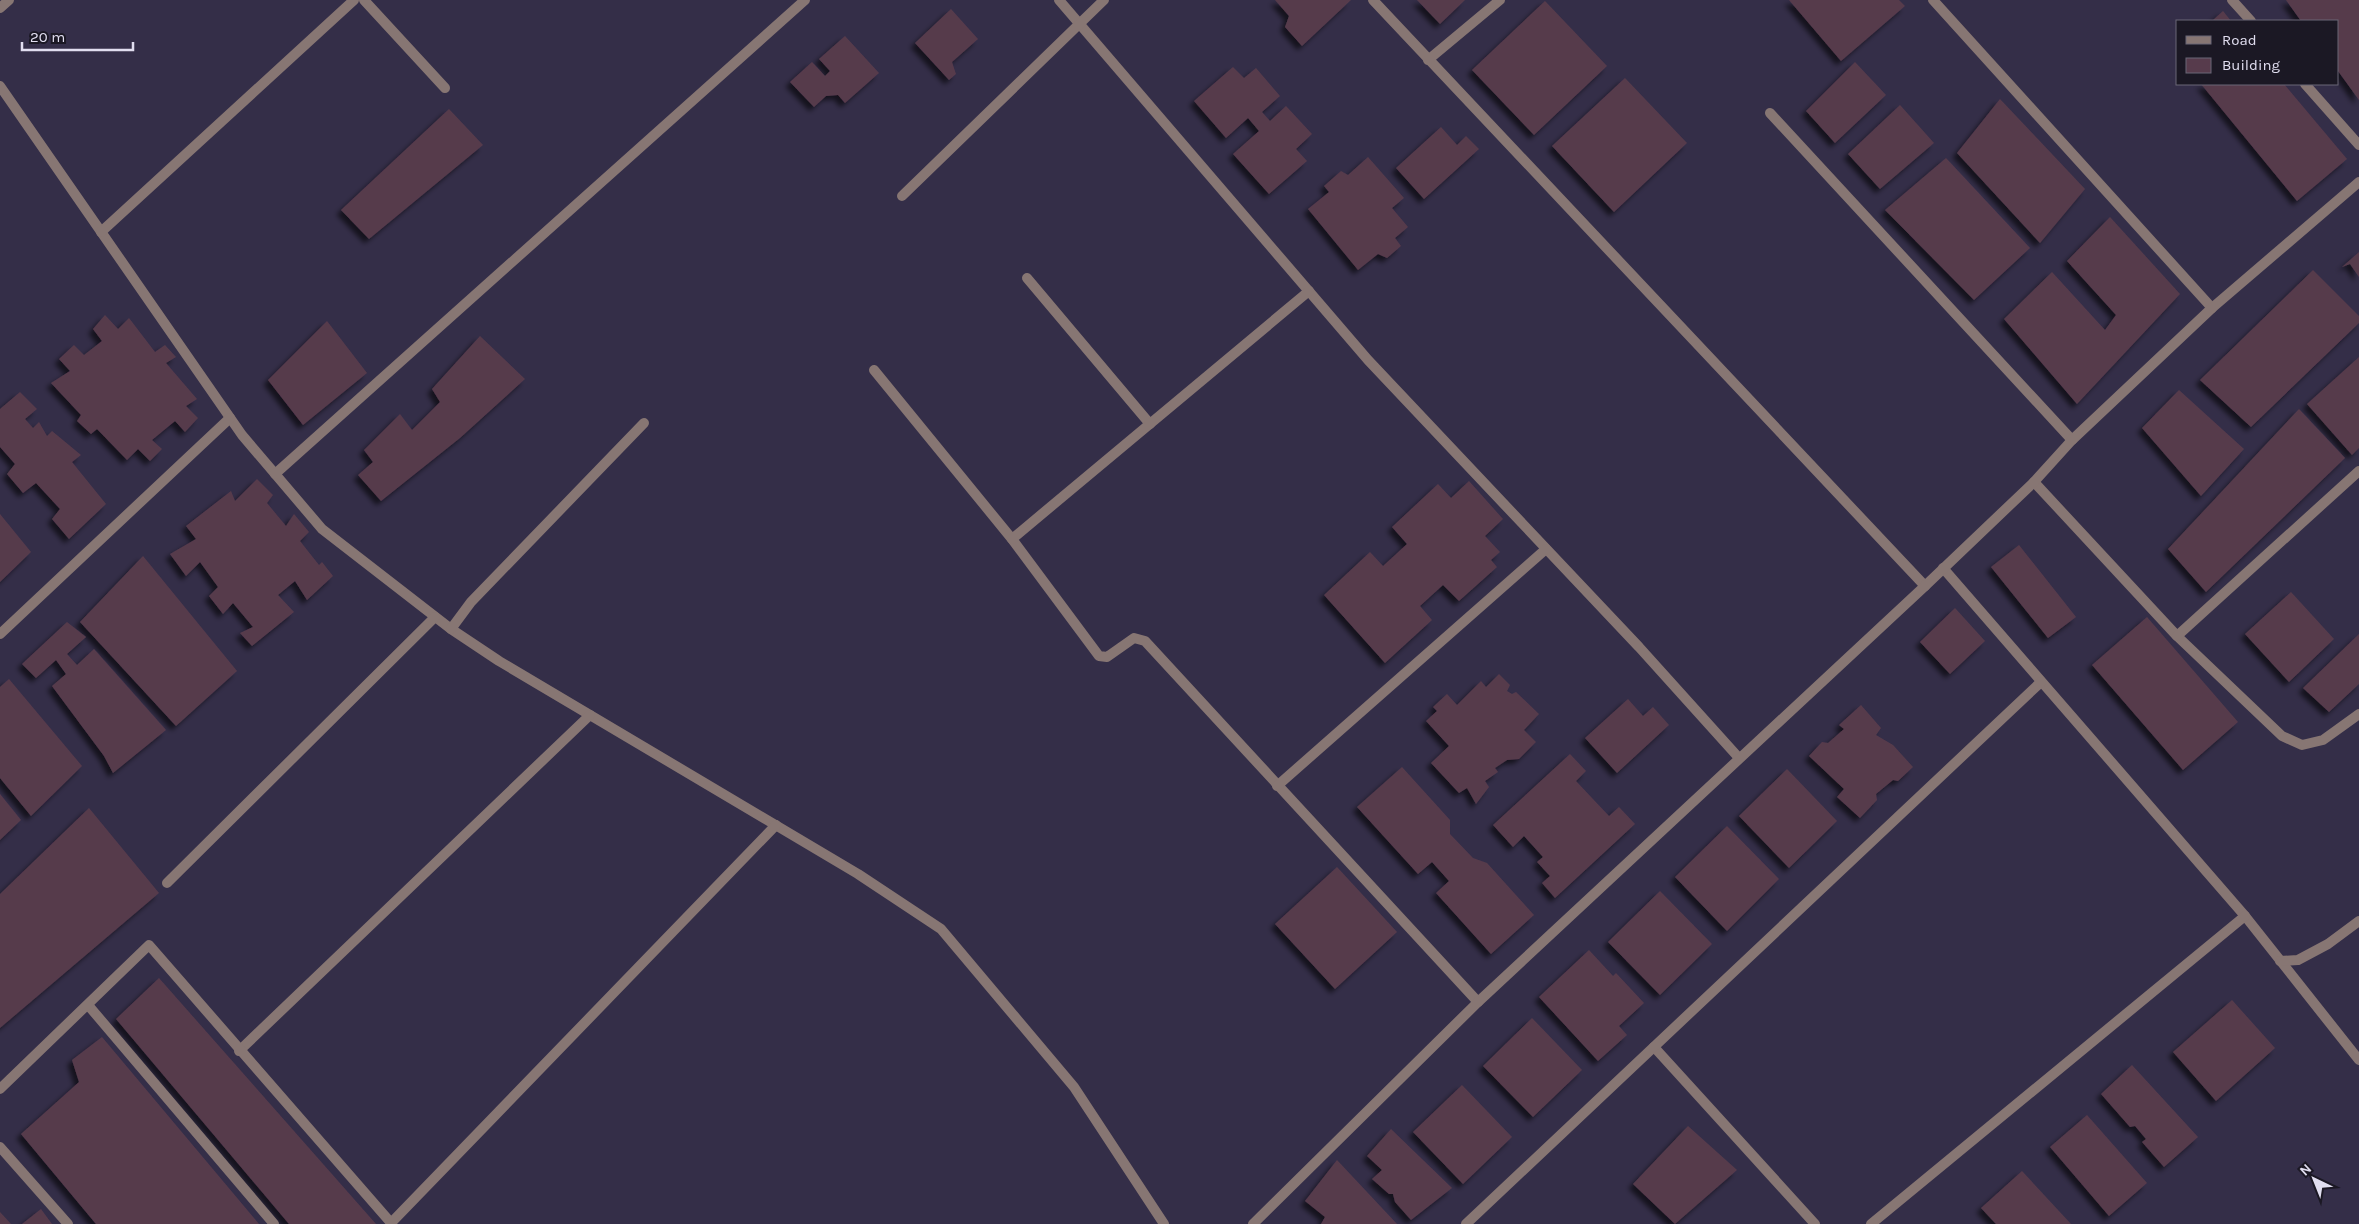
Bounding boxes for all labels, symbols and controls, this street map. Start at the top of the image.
scale bar [22,20,134,52]
legend [2176,20,2339,85]
text: 20 m [30,28,65,46]
text: Road [2222,31,2257,49]
text: Building [2222,56,2280,74]
north arrow [2289,1154,2339,1204]
text: N [2296,1160,2315,1180]

